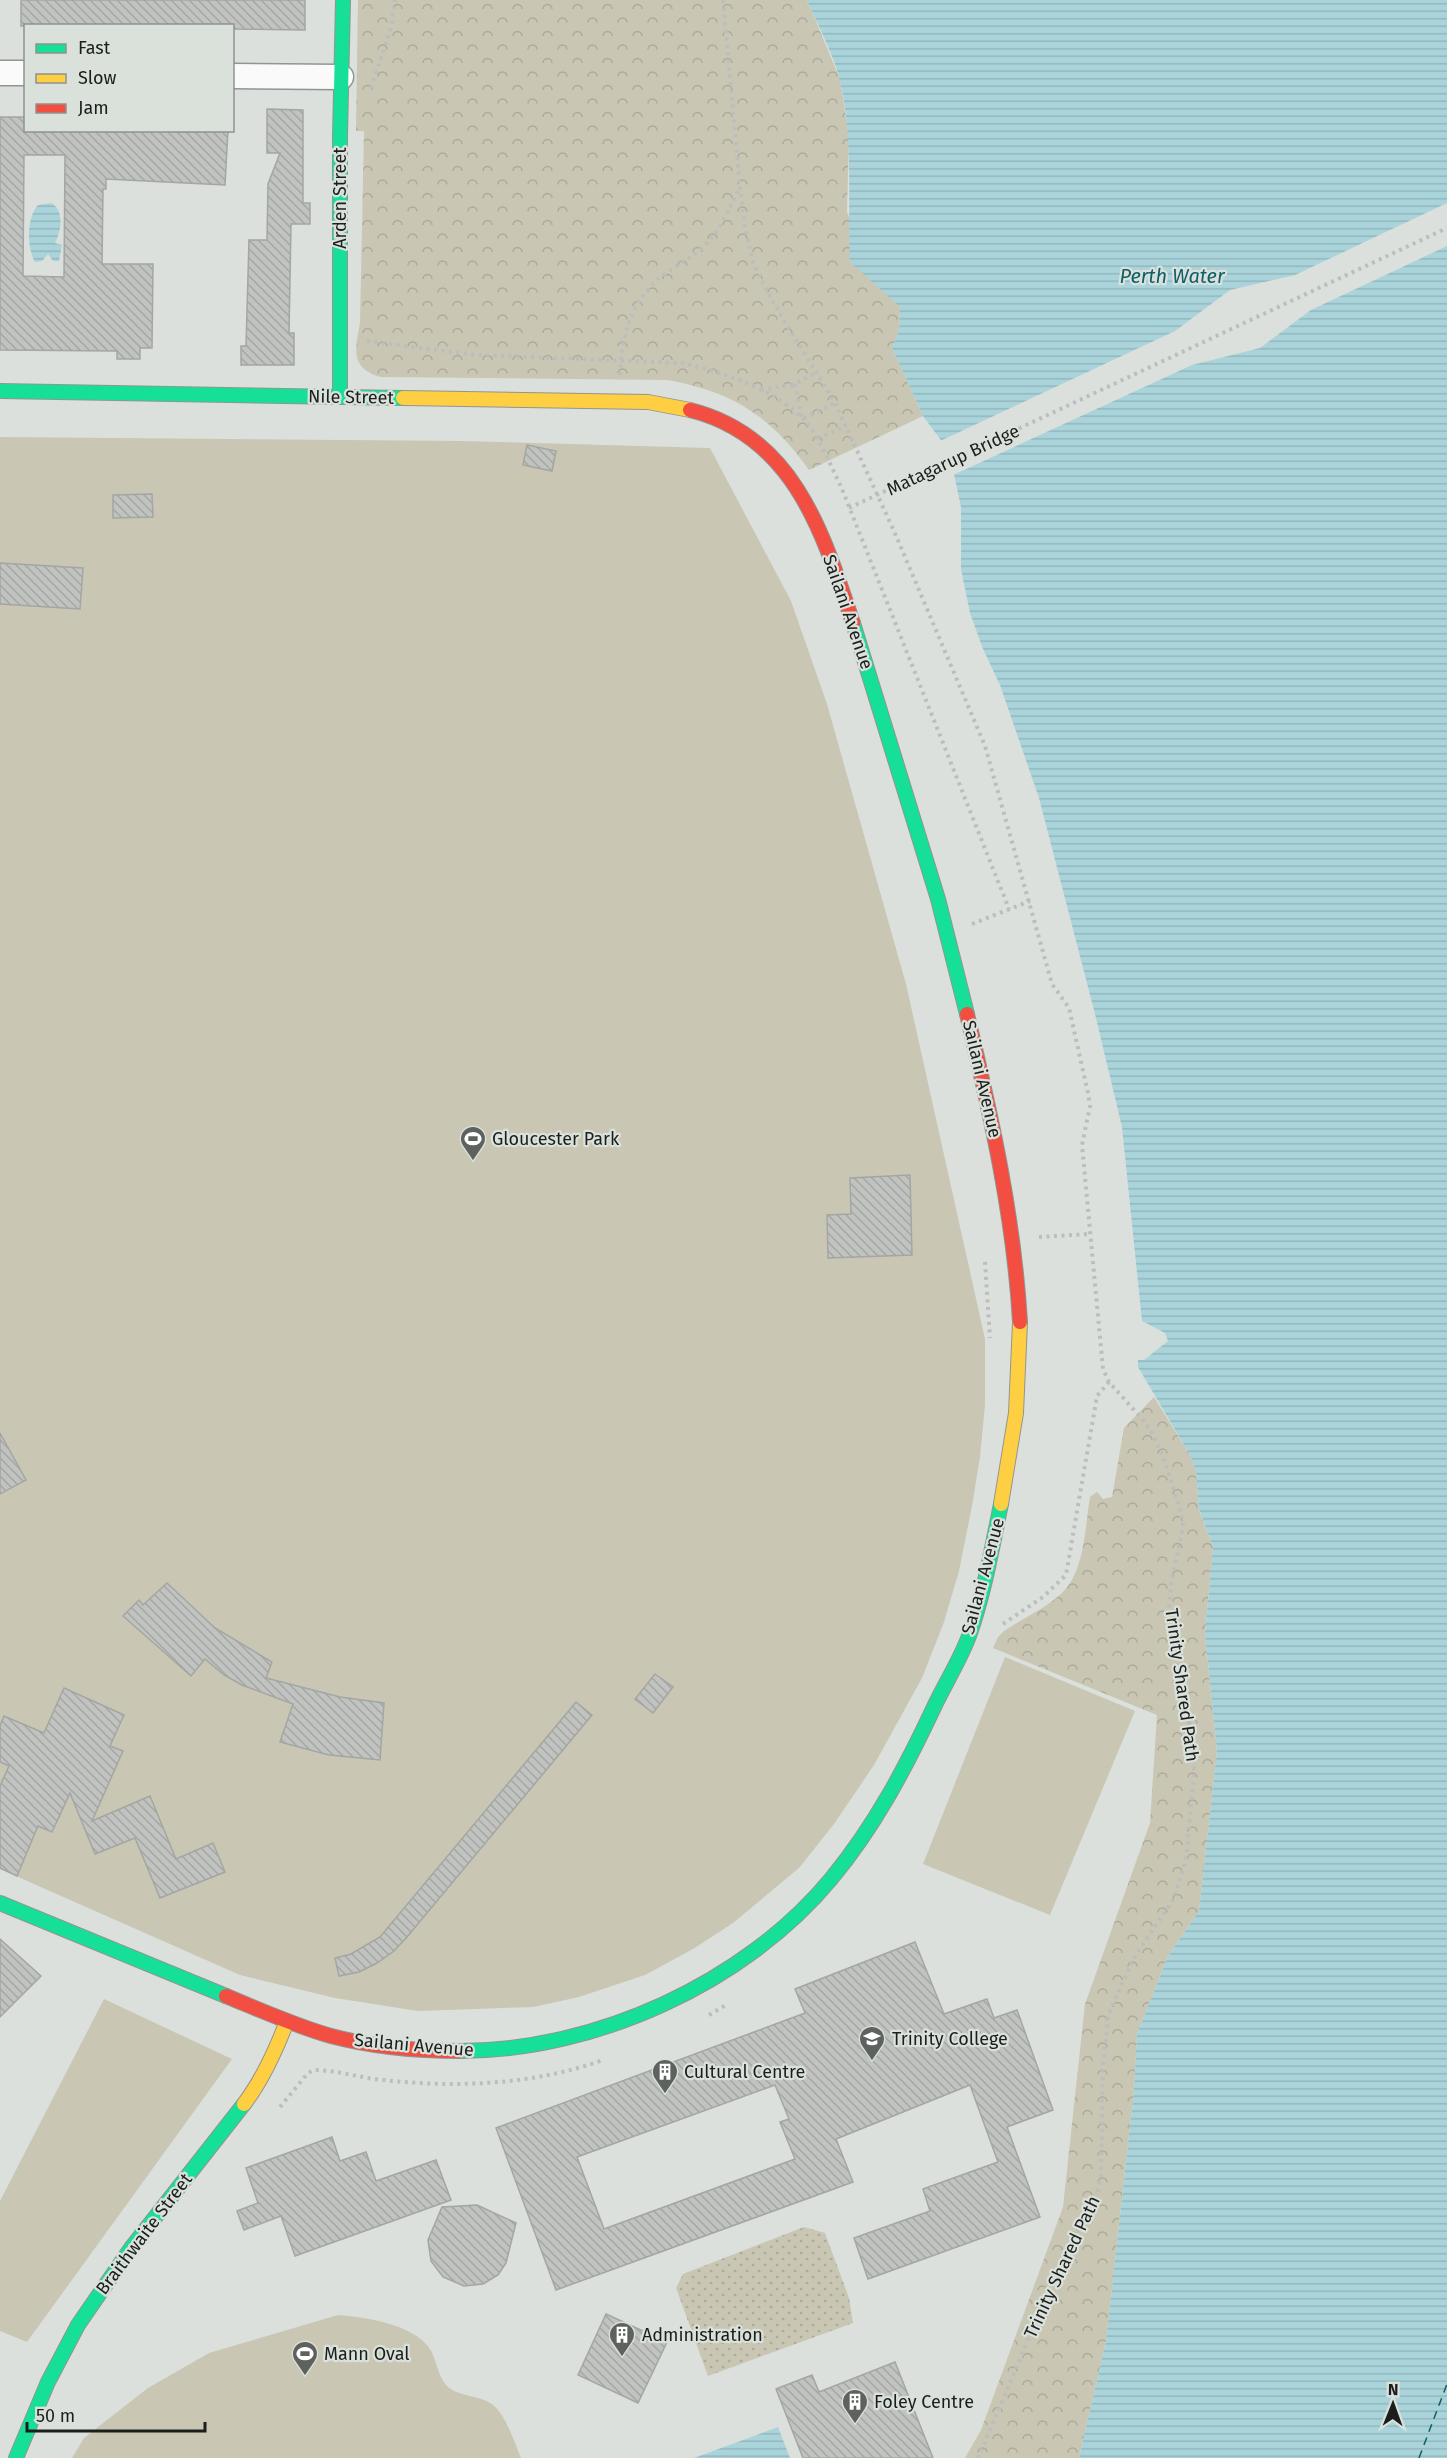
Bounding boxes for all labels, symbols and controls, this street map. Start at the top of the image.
legend [24,24,234,132]
text: Fast [78,37,111,59]
text: Slow [78,67,117,89]
text: Jam [78,97,109,119]
street label: Arden Street [329,147,351,249]
water label: Perth Water [1120,264,1226,288]
street label: Nile Street [308,385,395,409]
street label: Matagarup Bridge [883,420,1023,500]
street label: Sailani Avenue [818,552,878,672]
street label: Sailani Avenue [958,1018,1006,1140]
sports icon: Gloucester Park [458,1124,488,1162]
place label: Gloucester Park [492,1128,620,1150]
street label: Sailani Avenue [957,1515,1009,1637]
street label: Trinity Shared Path [1160,1607,1204,1763]
school or university icon: Trinity College [857,2024,887,2062]
place label: Trinity College [892,2028,1008,2050]
street label: Sailani Avenue [353,2029,475,2061]
building icon: Cultural Centre [650,2057,680,2095]
place label: Cultural Centre [684,2061,805,2083]
street label: Braithwaite Street [91,2169,197,2299]
street label: Trinity Shared Path [1019,2192,1105,2342]
building icon: Administration [607,2320,637,2358]
place label: Administration [642,2324,763,2346]
sports icon: Mann Oval [290,2339,320,2377]
place label: Mann Oval [324,2343,410,2365]
north arrow [1363,2374,1423,2434]
text: N [1388,2380,1399,2399]
building icon: Foley Centre [840,2387,870,2425]
place label: Foley Centre [874,2391,974,2413]
scale bar [27,2395,206,2433]
text: 50 m [36,2405,75,2427]

